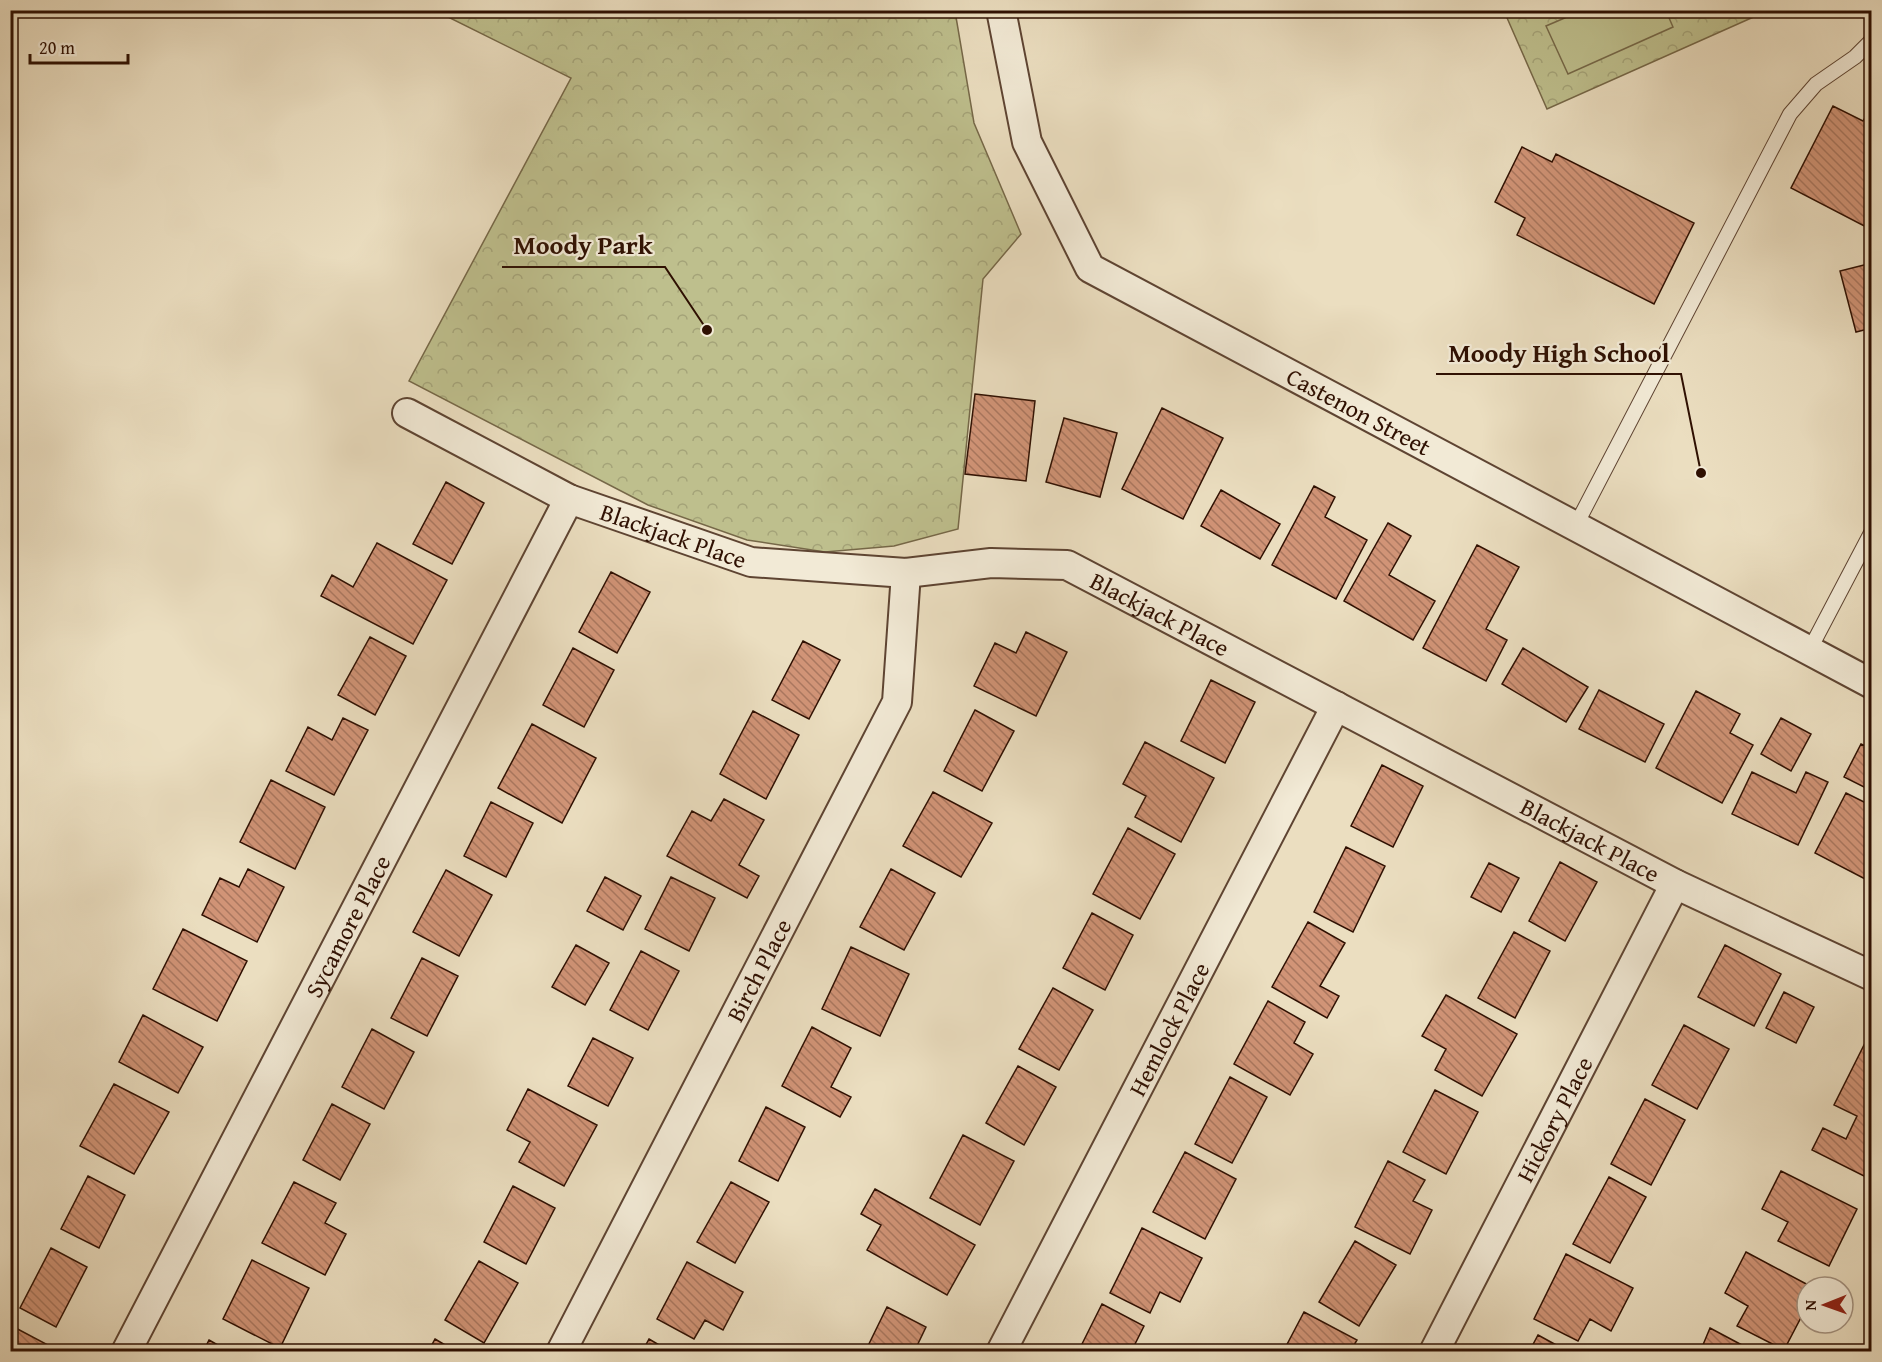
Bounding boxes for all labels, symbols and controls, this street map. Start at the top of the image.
scale bar [30,27,128,65]
text: 20 m [39,34,75,61]
callout: Moody Park [502,223,665,267]
text: Moody Park [513,225,653,264]
callout: Moody High School [1436,330,1681,374]
text: Moody High School [1448,333,1670,372]
street label: Castenon Street [1281,358,1438,464]
street label: Blackjack Place [596,494,751,577]
street label: Blackjack Place [1084,563,1236,665]
street label: Blackjack Place [1515,789,1666,891]
street label: Sycamore Place [296,849,399,1004]
street label: Birch Place [717,912,800,1028]
street label: Hemlock Place [1119,956,1218,1102]
street label: Hickory Place [1507,1050,1601,1188]
north arrow [1795,1275,1855,1335]
text: N [1798,1299,1822,1311]

